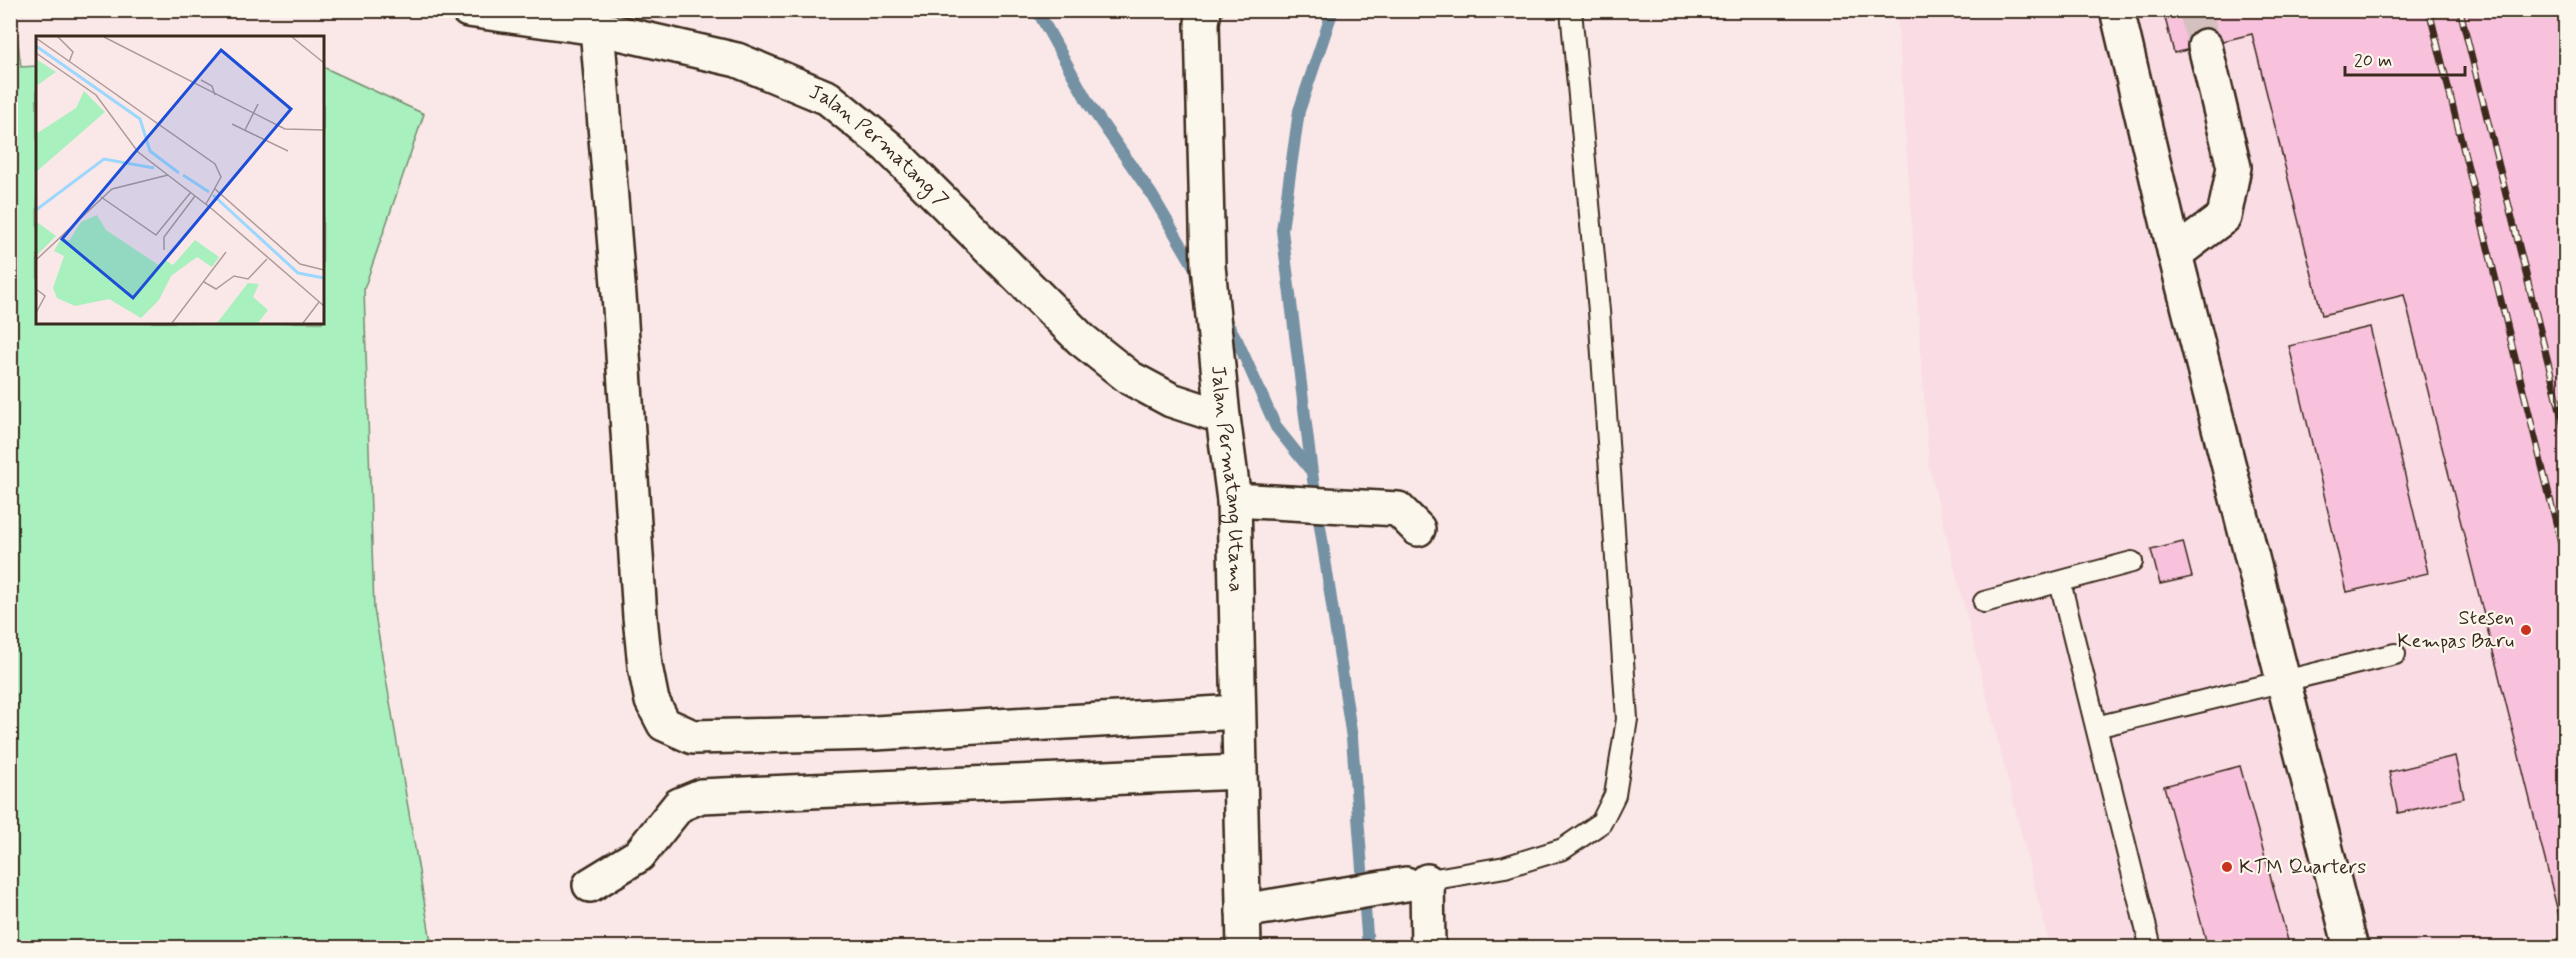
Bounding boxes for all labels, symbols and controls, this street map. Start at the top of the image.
inset map [36,36,324,324]
scale bar [2345,39,2465,77]
text: 20 m [2354,49,2392,73]
street label: Jalan Permatang 7 [805,78,955,213]
street label: Jalan Permatang Utama [1204,364,1250,592]
place label: Stesen Kempas Baru [2397,605,2514,655]
marker: Stesen Kempas Baru [2519,623,2533,637]
place label: KTM Quarters [2239,854,2366,881]
marker: KTM Quarters [2220,860,2234,874]

